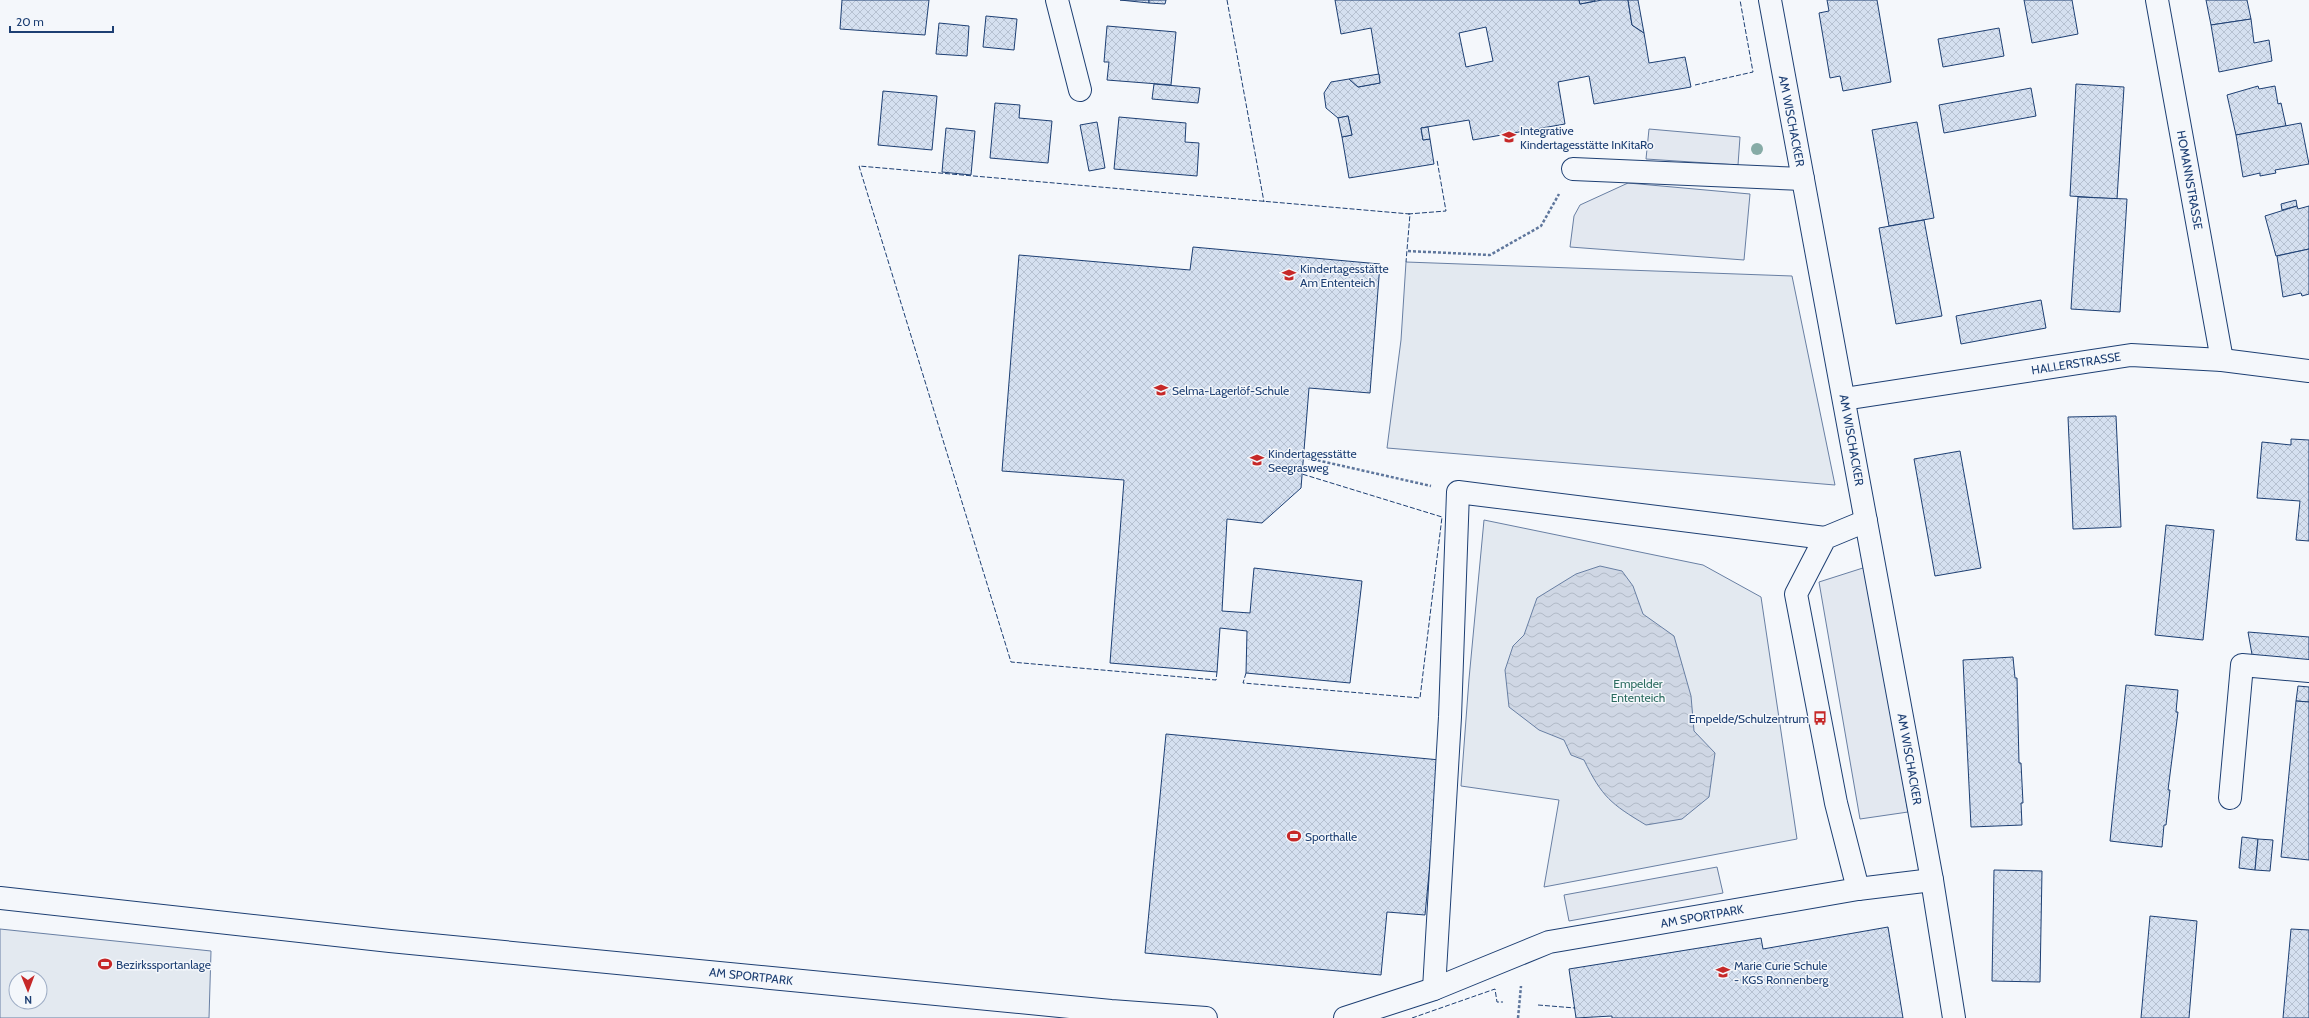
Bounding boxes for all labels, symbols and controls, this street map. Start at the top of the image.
scale bar [10,8,113,34]
text: 20 m [16,14,44,29]
street label: AM WISCHACKER [1776,74,1808,169]
place label: Integrative Kindertagesstätte InKitaRo [1520,123,1654,152]
school or university icon: Integrative Kindertagesstätte InKitaRo [1501,129,1517,145]
street label: HOMANNSTRASSE [2174,129,2206,231]
place label: Kindertagesstätte Am Ententeich [1300,261,1389,290]
school or university icon: Kindertagesstätte Am Ententeich [1281,267,1297,283]
street label: HALLERSTRASSE [2030,348,2122,377]
school or university icon: Selma-Lagerlöf-Schule [1153,382,1169,398]
place label: Selma-Lagerlöf-Schule [1172,383,1289,398]
street label: AM WISCHACKER [1837,393,1868,488]
place label: Kindertagesstätte Seegrasweg [1268,446,1357,475]
school or university icon: Kindertagesstätte Seegrasweg [1249,452,1265,468]
park label: Empelder Ententeich [1611,676,1665,705]
bus stop icon: Empelde/Schulzentrum [1812,710,1828,726]
place label: Empelde/Schulzentrum [1689,711,1809,726]
street label: AM WISCHACKER [1895,712,1926,807]
sports icon: Sporthalle [1286,828,1302,844]
place label: Sporthalle [1305,829,1357,844]
street label: AM SPORTPARK [1659,901,1745,931]
sports icon: Bezirkssportanlage [97,956,113,972]
place label: Bezirkssportanlage [116,957,211,972]
place label: Marie Curie Schule - KGS Ronnenberg [1734,958,1829,987]
street label: AM SPORTPARK [708,964,794,988]
school or university icon: Marie Curie Schule - KGS Ronnenberg [1715,964,1731,980]
north arrow [8,970,48,1010]
text: N [24,993,32,1007]

